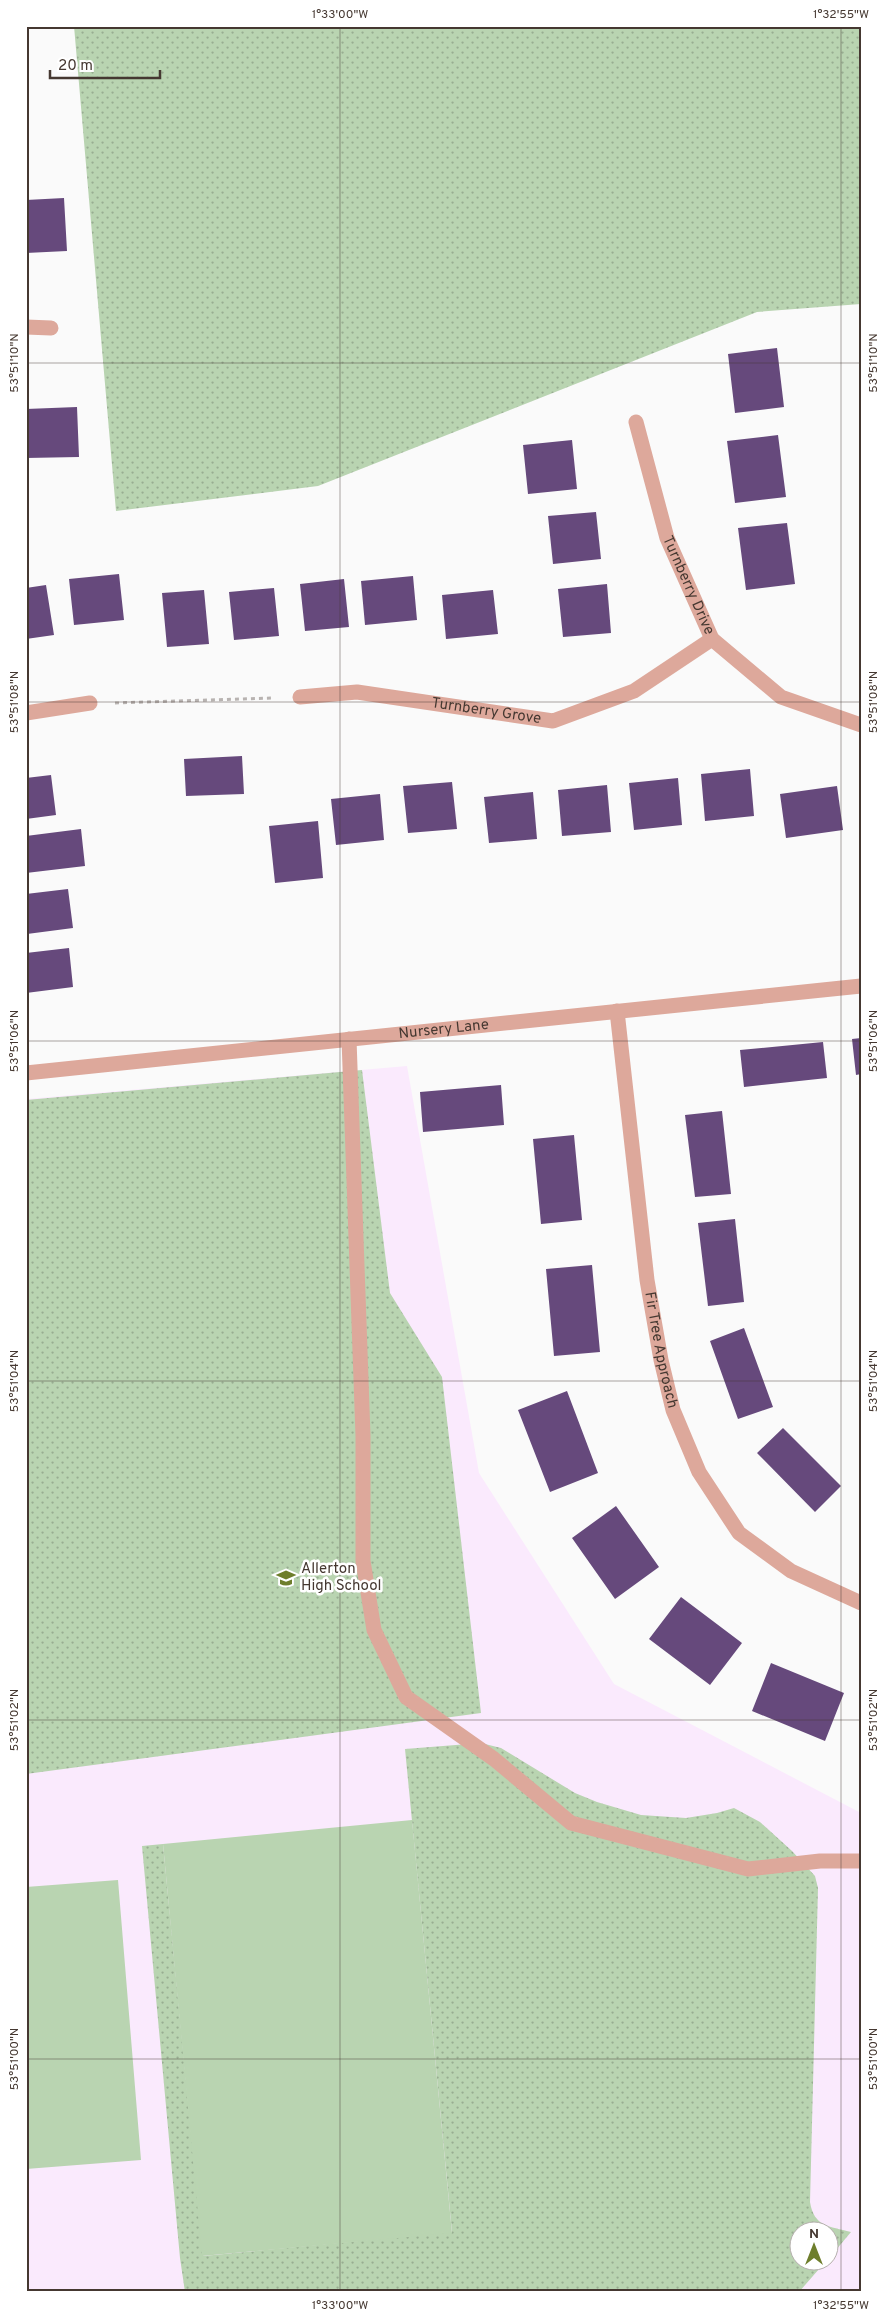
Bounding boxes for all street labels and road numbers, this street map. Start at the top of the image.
street label: Turnberry Drive [658,533,719,638]
street label: Turnberry Grove [430,694,543,729]
street label: Nursery Lane [398,1015,490,1044]
street label: Fir Tree Approach [640,1290,682,1410]

